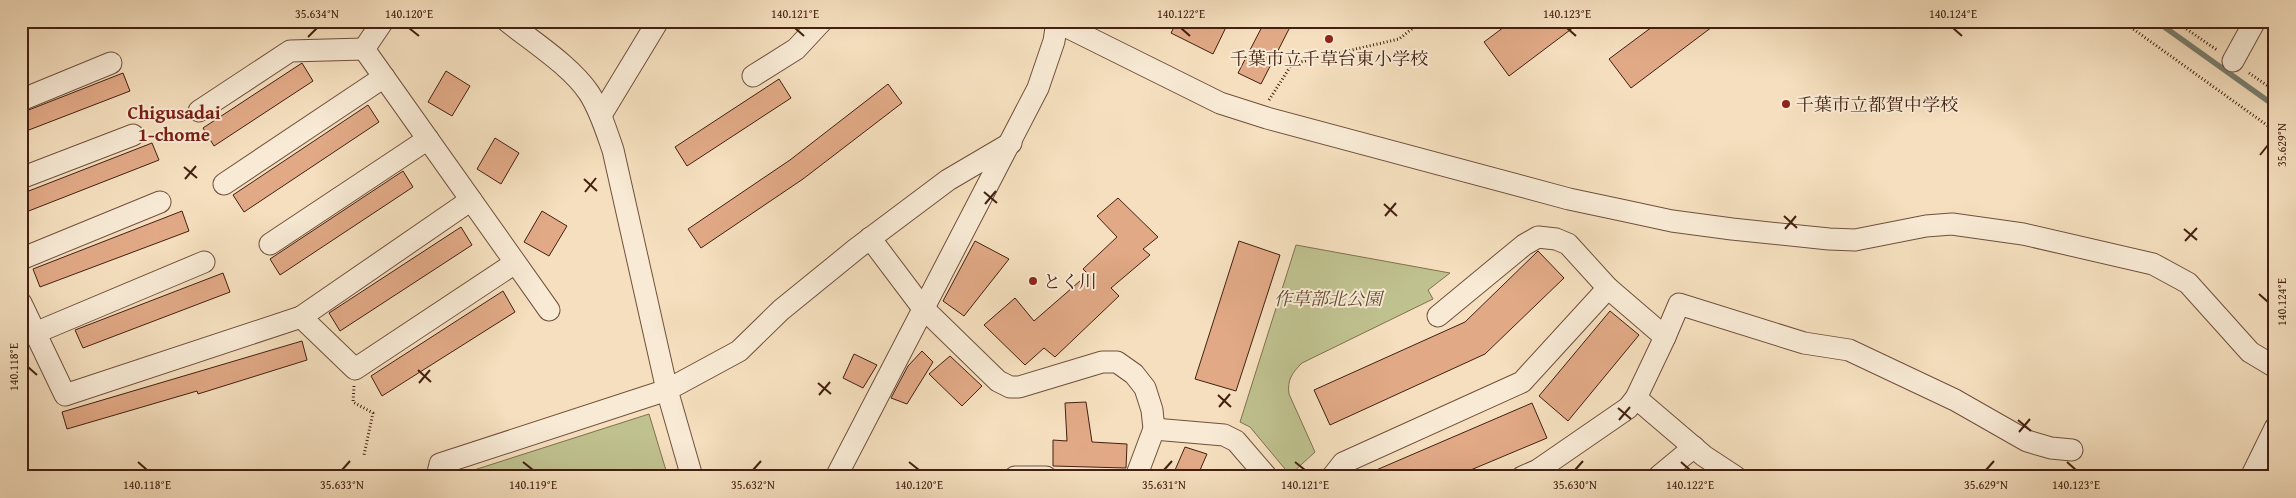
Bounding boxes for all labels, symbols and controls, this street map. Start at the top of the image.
text: 35.634°N [295,5,339,22]
text: 140.120°E [385,5,433,22]
text: 140.121°E [771,5,819,22]
text: 140.122°E [1157,5,1205,22]
text: 140.123°E [1543,5,1591,22]
text: 140.124°E [1929,5,1977,22]
marker: 千葉市立千草台東小学校 [1323,33,1335,45]
place label: 千葉市立千草台東小学校 [1230,45,1428,72]
place label: 千葉市立都賀中学校 [1796,91,1958,118]
district label: Chigusadai 1-chome [127,98,221,148]
marker: 千葉市立都賀中学校 [1780,98,1792,110]
text: 35.629°N [2273,123,2290,167]
place label: とく川 [1043,268,1097,295]
marker: とく川 [1027,275,1039,287]
text: 140.124°E [2273,278,2290,326]
park label: 作草部北公園 [1274,285,1385,312]
text: 140.118°E [5,343,22,391]
text: 140.118°E [123,476,171,493]
text: 35.633°N [320,476,364,493]
text: 140.119°E [509,476,557,493]
text: 35.632°N [731,476,775,493]
text: 140.120°E [895,476,943,493]
text: 35.631°N [1142,476,1186,493]
text: 140.121°E [1281,476,1329,493]
text: 35.630°N [1553,476,1597,493]
text: 140.122°E [1666,476,1714,493]
text: 35.629°N [1964,476,2008,493]
text: 140.123°E [2052,476,2100,493]

